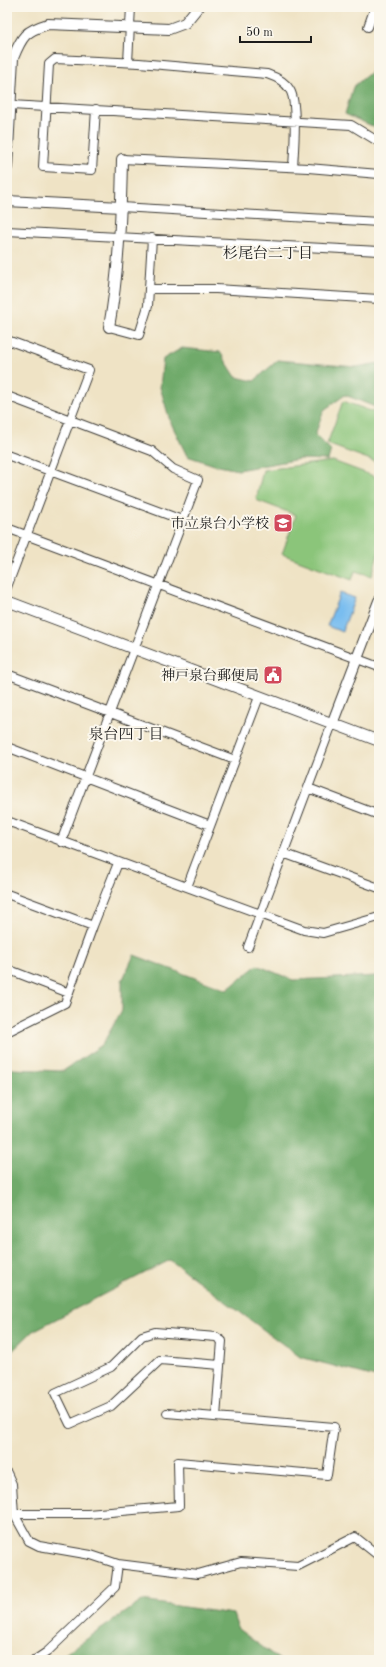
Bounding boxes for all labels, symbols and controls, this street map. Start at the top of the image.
scale bar [240,18,311,44]
text: 50 m [246,26,273,39]
district label: 杉尾台二丁目 [223,245,313,262]
school or university icon: 市立泉台小学校 [272,512,294,534]
place label: 市立泉台小学校 [171,515,269,531]
public building icon: 神戸泉台郵便局 [262,664,284,686]
place label: 神戸泉台郵便局 [161,667,259,683]
district label: 泉台四丁目 [88,726,164,743]

